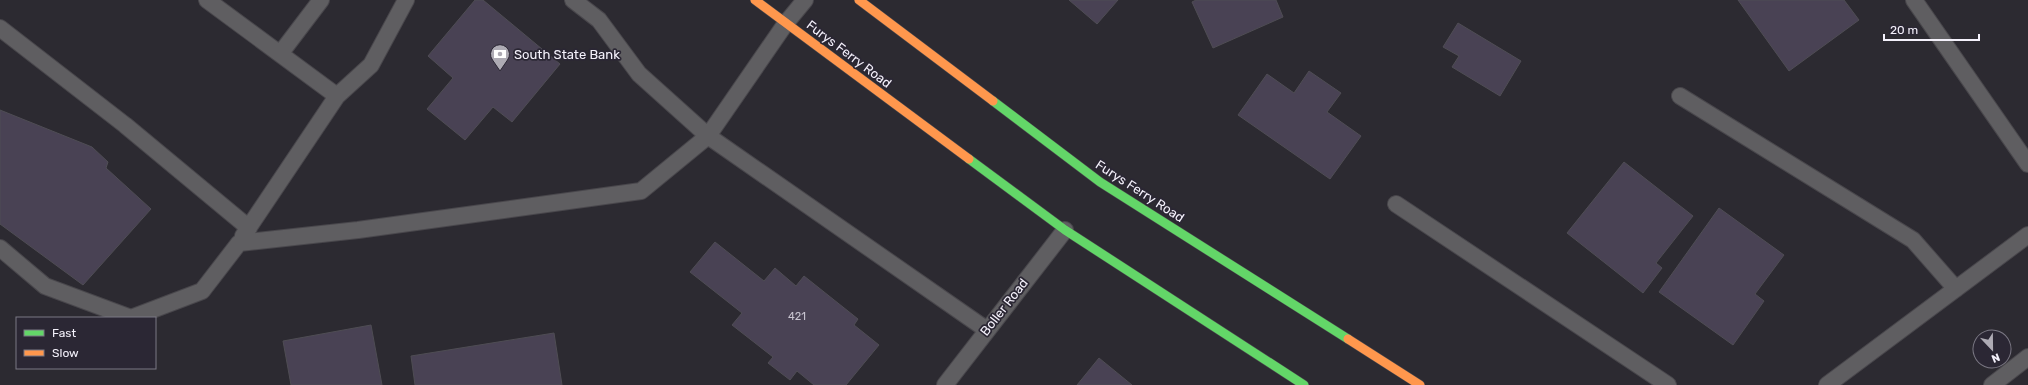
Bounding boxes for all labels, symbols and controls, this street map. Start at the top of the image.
scale bar [1884,16,1979,42]
street label: Furys Ferry Road [804,17,894,91]
text: 20 m [1890,23,1918,37]
bank icon: South State Bank [489,43,511,71]
place label: South State Bank [514,47,620,62]
street label: Furys Ferry Road [1093,157,1187,225]
street label: Boller Road [977,275,1031,339]
house number: 421 [788,310,806,323]
legend [16,317,156,369]
text: Fast [52,326,76,340]
north arrow [1972,329,2012,369]
text: Slow [52,346,79,360]
text: N [1989,350,2002,365]

